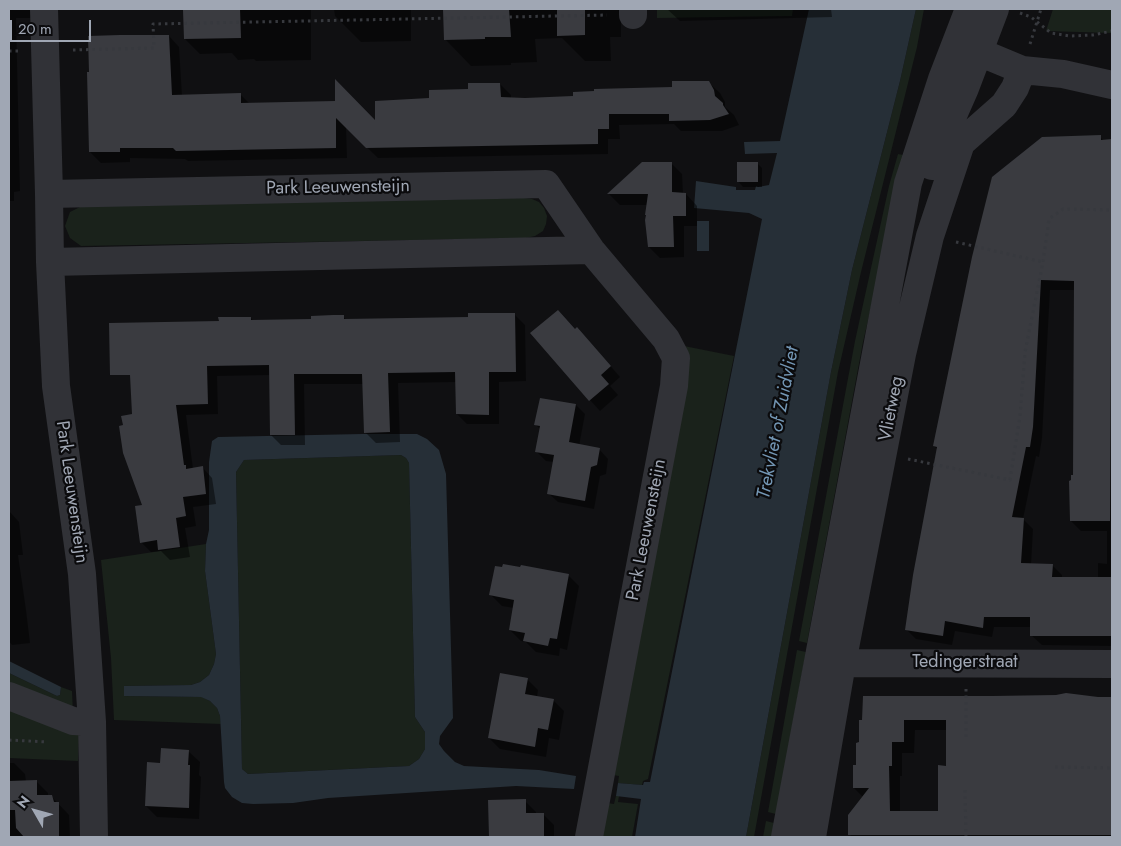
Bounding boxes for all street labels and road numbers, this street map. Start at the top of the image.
street label: Park Leeuwensteijn [266,176,410,200]
street label: Vlietweg [875,375,909,443]
street label: Park Leeuwensteijn [50,419,92,565]
street label: Park Leeuwensteijn [623,457,671,603]
street label: Tedingerstraat [912,652,1018,674]

